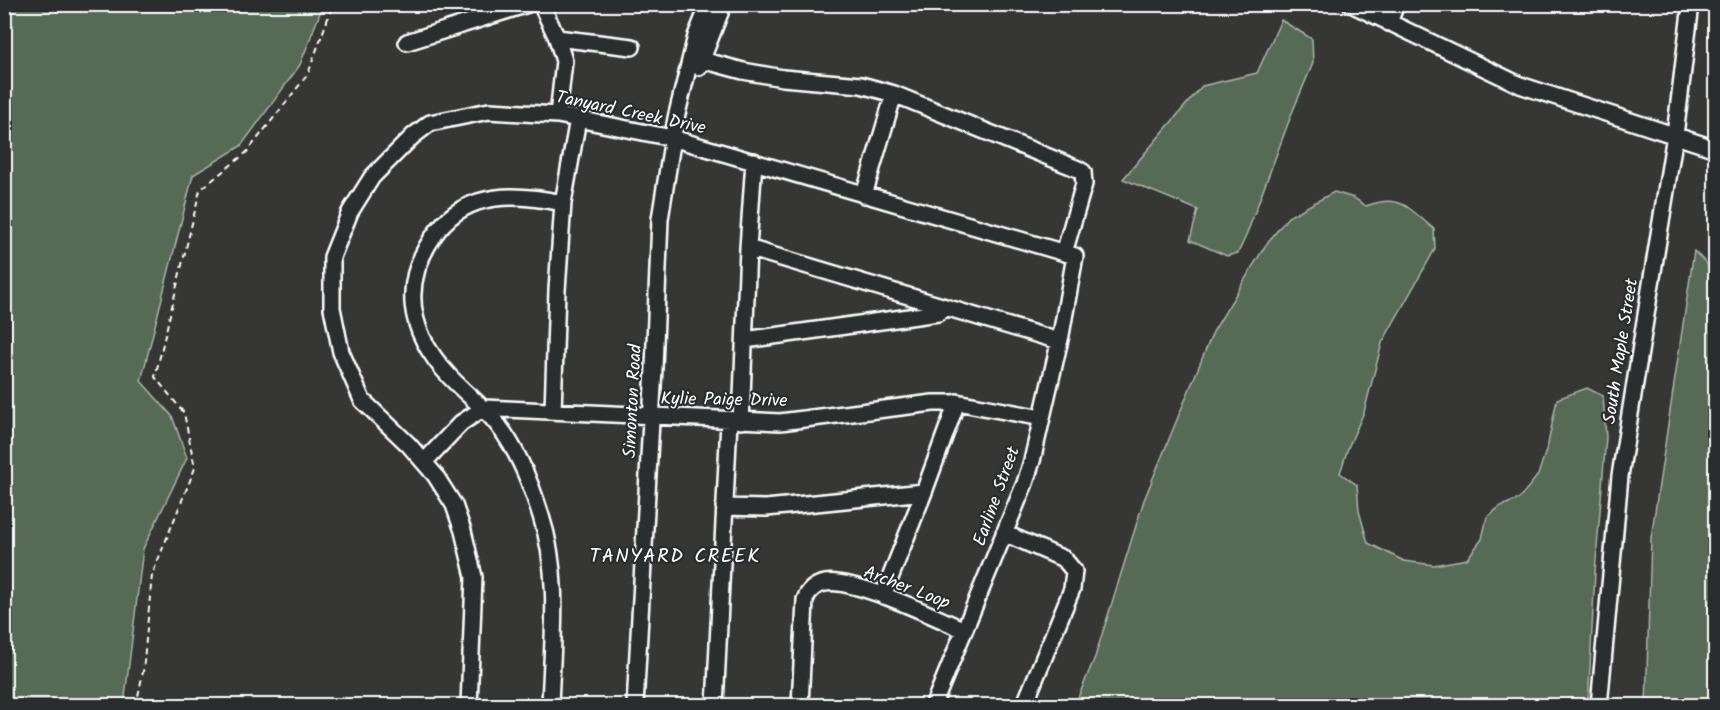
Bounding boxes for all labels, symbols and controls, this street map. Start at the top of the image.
street label: Tanyard Creek Drive [553,83,708,144]
street label: South Maple Street [1596,275,1647,426]
street label: Simonton Road [616,342,651,459]
street label: Kylie Paige Drive [660,385,788,416]
street label: Earline Street [966,442,1029,550]
district label: TANYARD CREEK [589,541,761,573]
street label: Archer Loop [859,559,954,618]

